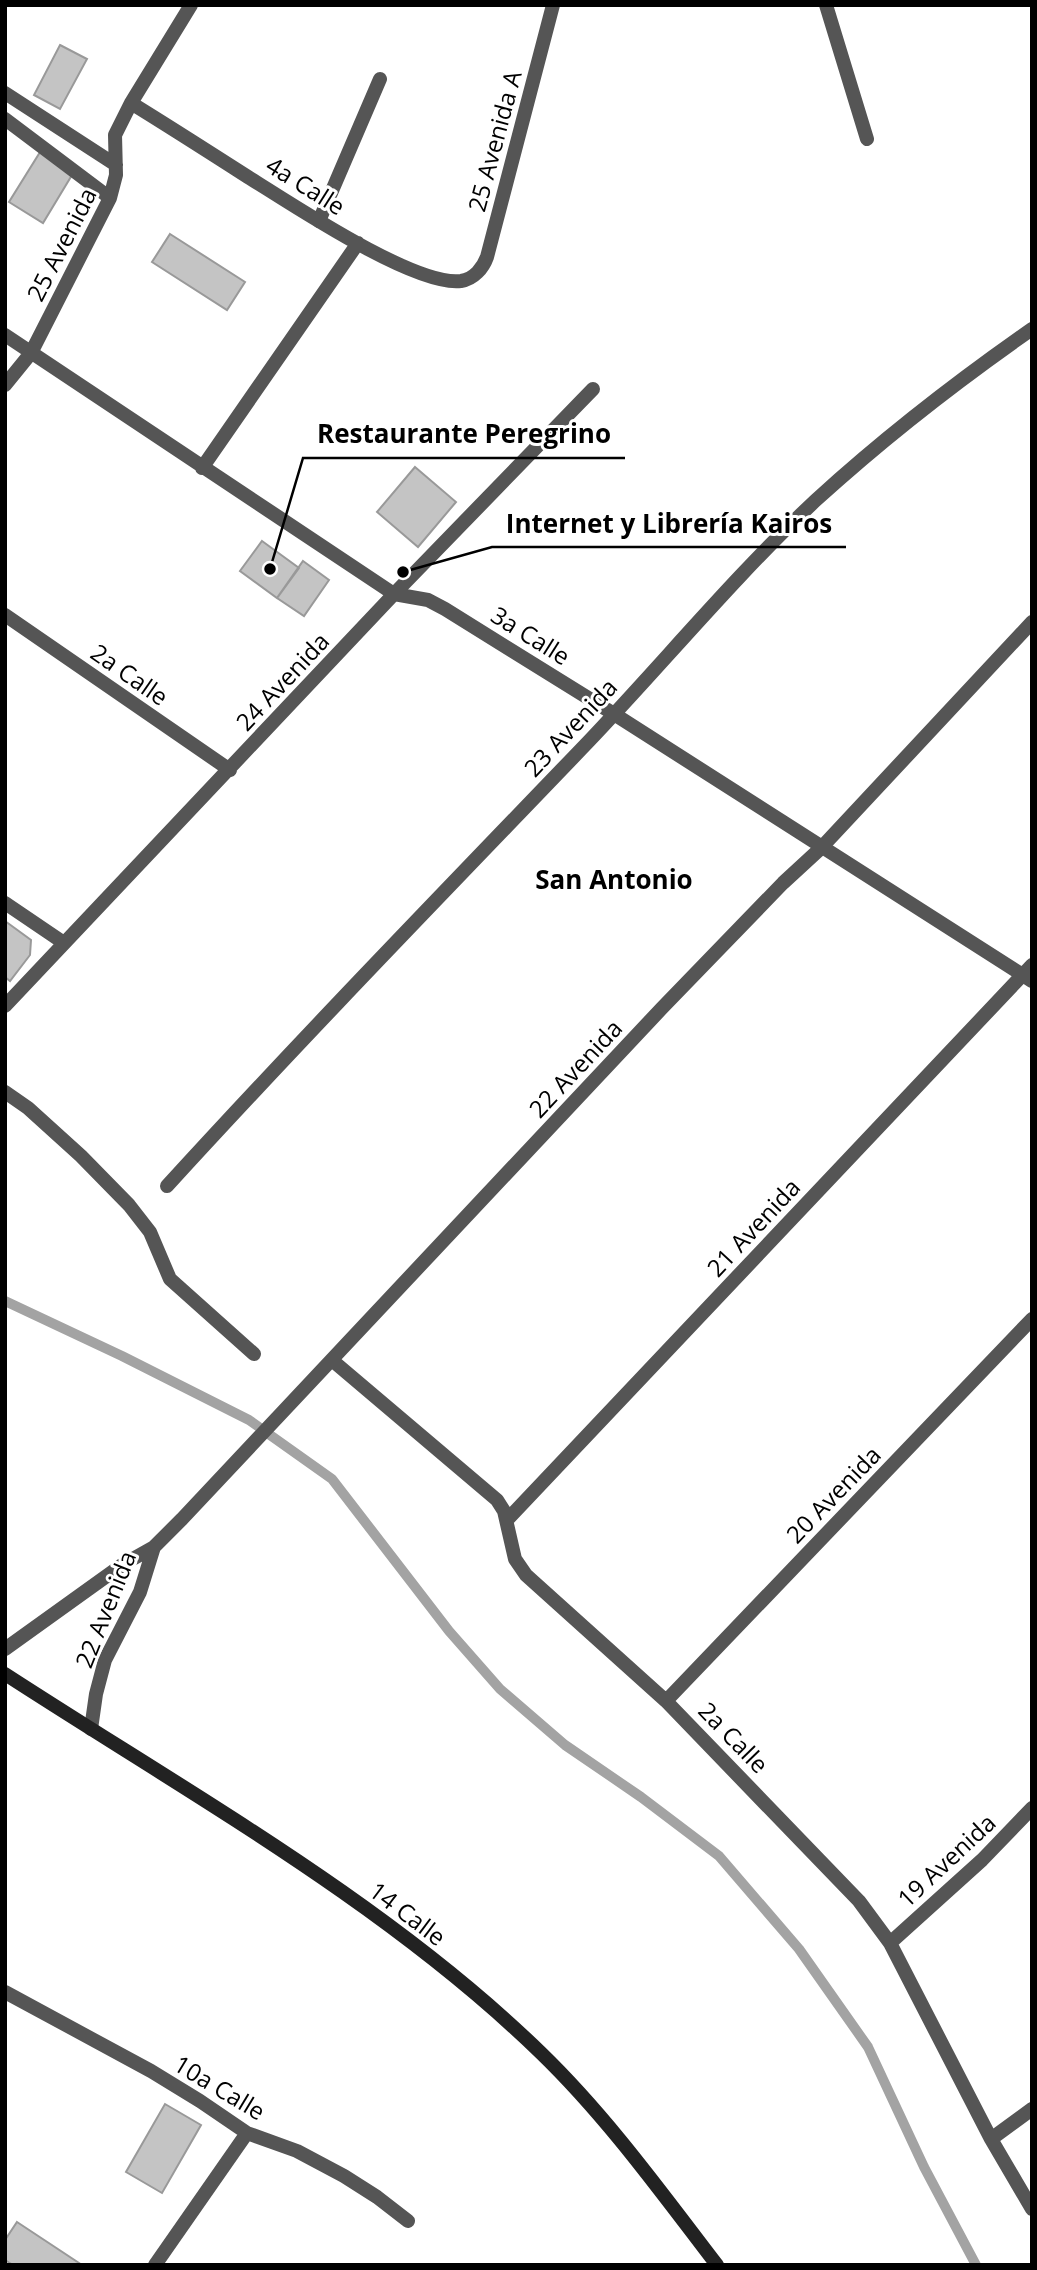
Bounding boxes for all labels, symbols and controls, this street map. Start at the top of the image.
street label: 25 Avenida A [459,66,529,215]
street label: 4a Calle [260,148,352,222]
street label: 25 Avenida [18,182,104,306]
callout: Restaurante Peregrino [303,411,625,458]
text: Restaurante Peregrino [317,415,611,451]
callout: Internet y Librería Kairos [492,500,846,547]
text: Internet y Librería Kairos [506,505,832,541]
street label: 3a Calle [485,598,577,672]
street label: 24 Avenida [228,625,336,737]
street label: 2a Calle [85,635,175,713]
street label: 23 Avenida [516,671,624,783]
district label: San Antonio [535,861,693,897]
street label: 22 Avenida [521,1012,629,1124]
street label: 21 Avenida [699,1171,807,1283]
street label: 20 Avenida [778,1438,888,1550]
street label: 22 Avenida [67,1546,143,1672]
street label: 2a Calle [692,1694,776,1780]
street label: 19 Avenida [890,1806,1002,1914]
street label: 14 Calle [363,1873,453,1953]
street label: 10a Calle [168,2047,272,2127]

